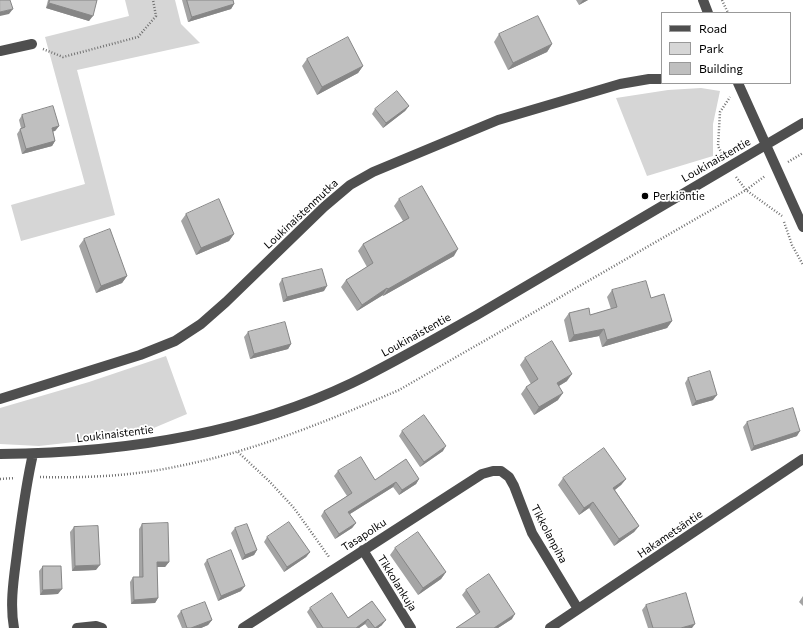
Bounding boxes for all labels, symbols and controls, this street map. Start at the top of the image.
legend [661,12,791,84]
text: Road [699,21,727,35]
text: Park [699,41,724,55]
text: Building [699,61,743,75]
street label: Loukinaistentie [679,135,753,185]
street label: Loukinaistenmutka [261,176,341,252]
place label: Perkiöntie [653,189,705,203]
marker: Perkiöntie [640,191,650,201]
street label: Loukinaistentie [379,310,453,360]
street label: Loukinaistentie [76,423,154,445]
street label: Tikkolanpiha [528,502,570,566]
street label: Hakametsäntie [635,507,705,561]
street label: Tasapolku [339,516,389,554]
street label: Tikkolankuja [375,553,419,613]

